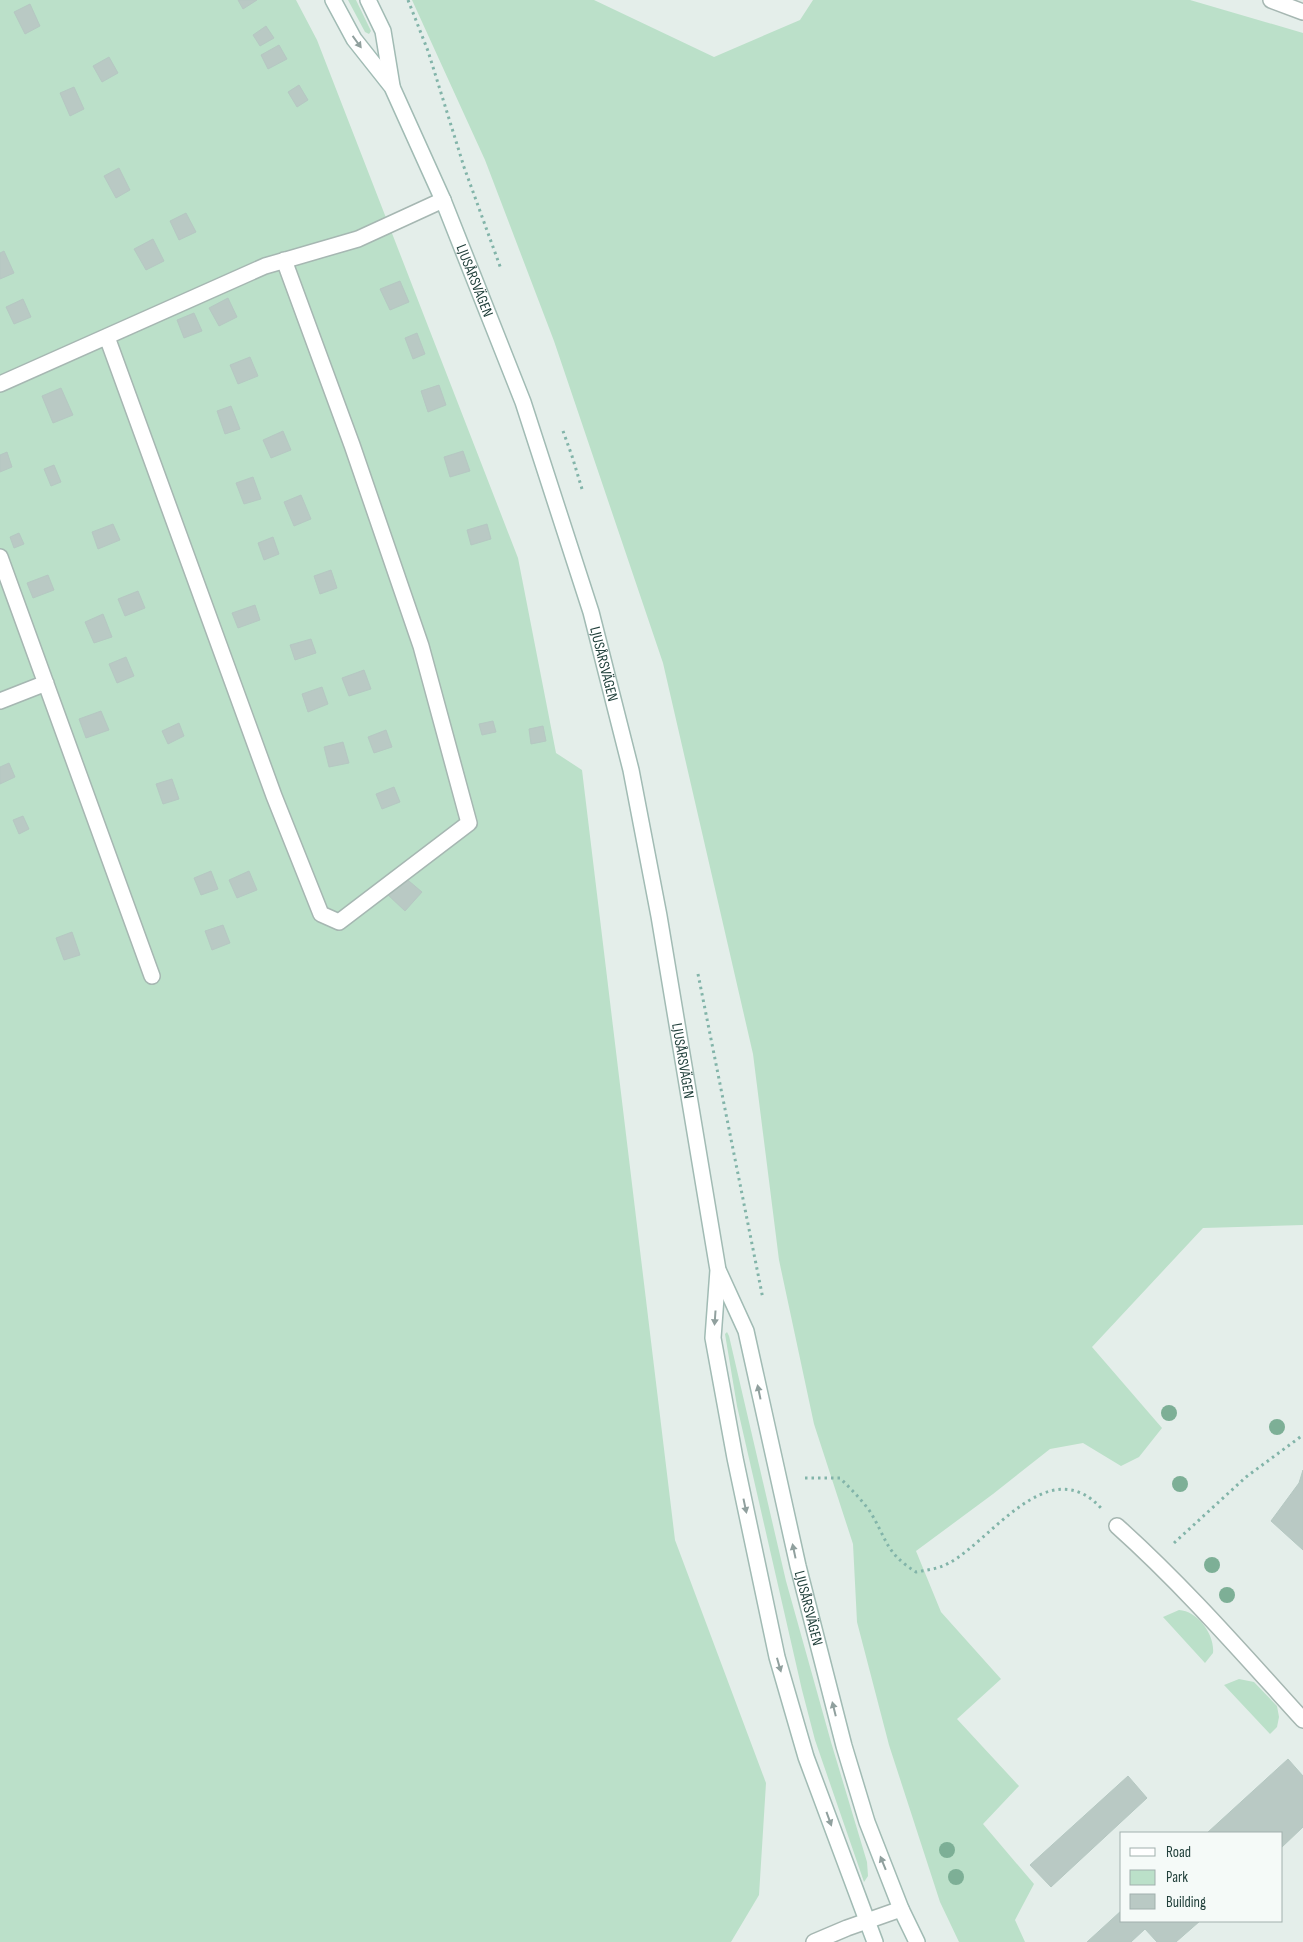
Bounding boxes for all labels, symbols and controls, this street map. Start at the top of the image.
one-way arrow [352,35,362,49]
street label: LJUSÅRSVÄGEN [451,242,497,320]
street label: LJUSÅRSVÄGEN [585,625,622,703]
street label: LJUSÅRSVÄGEN [667,1022,698,1100]
one-way arrow [710,1311,718,1327]
one-way arrow [755,1385,763,1400]
one-way arrow [741,1498,749,1513]
one-way arrow [790,1544,798,1559]
street label: LJUSÅRSVÄGEN [790,1569,827,1648]
one-way arrow [776,1657,784,1672]
one-way arrow [830,1701,838,1716]
one-way arrow [826,1812,833,1827]
legend [1120,1832,1283,1922]
text: Road [1166,1843,1191,1862]
one-way arrow [879,1856,887,1870]
text: Park [1166,1868,1188,1887]
text: Building [1166,1893,1206,1912]

